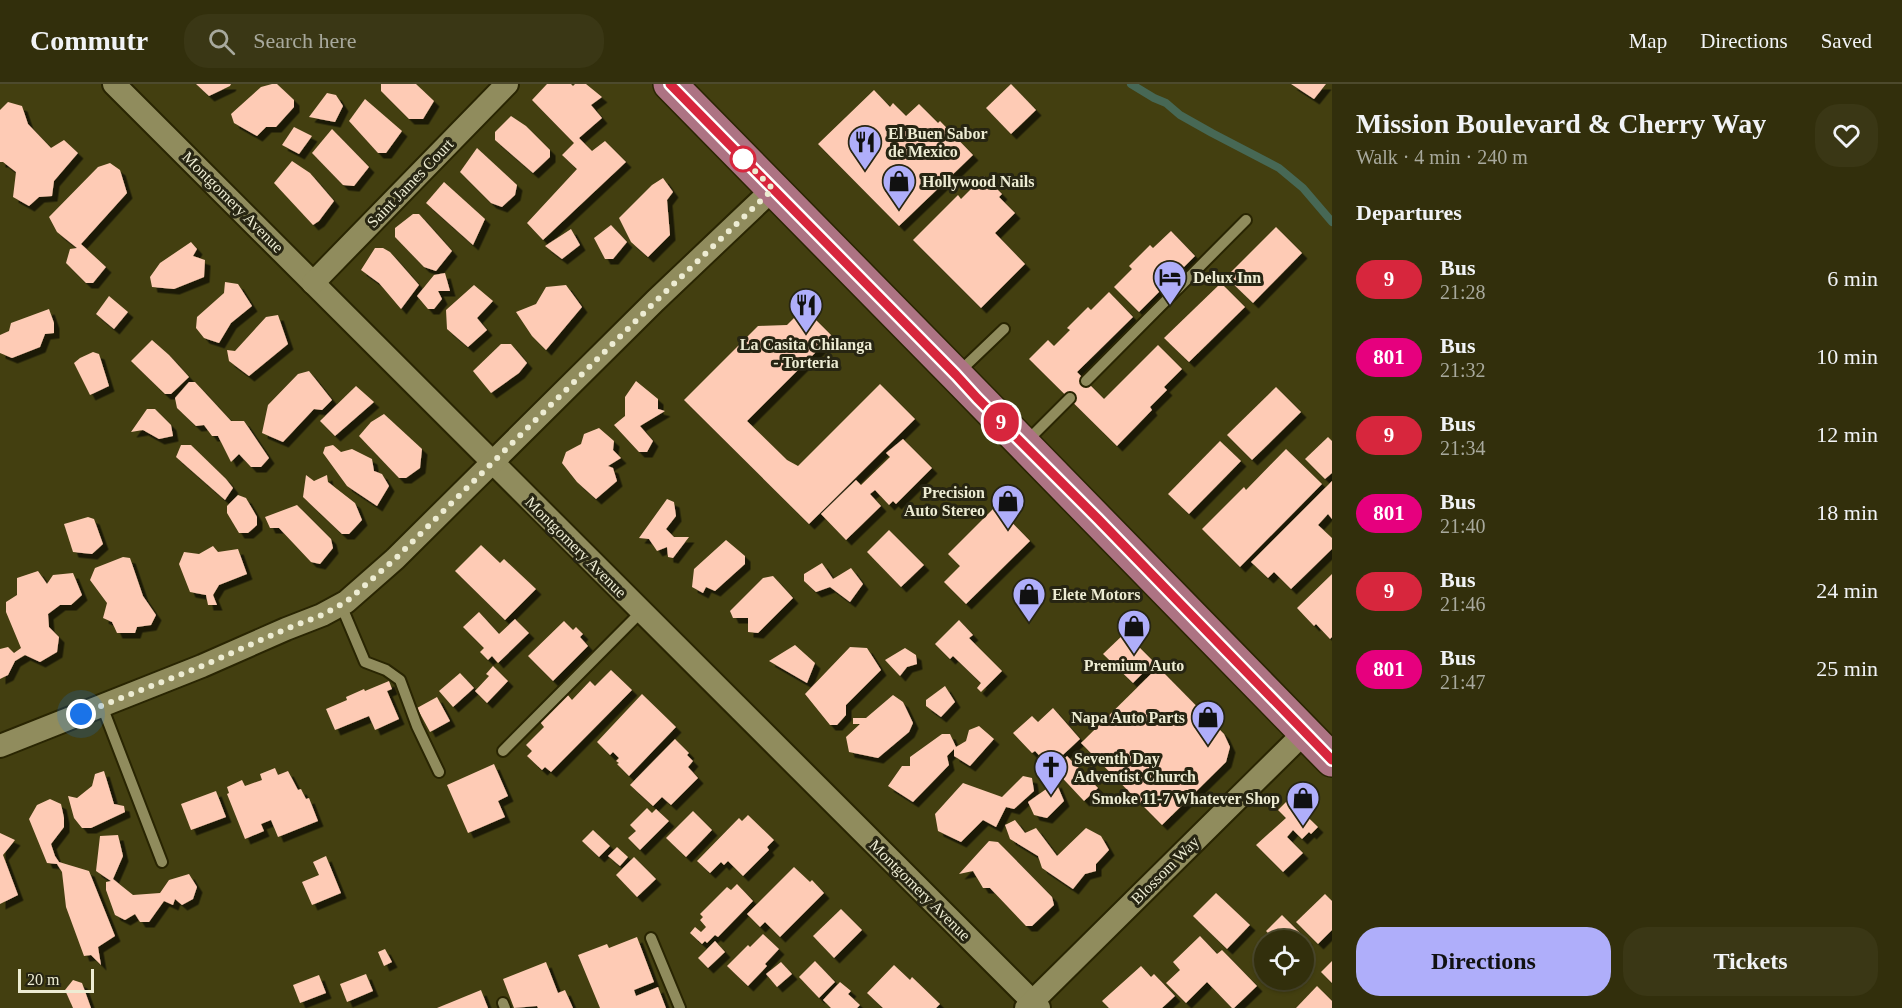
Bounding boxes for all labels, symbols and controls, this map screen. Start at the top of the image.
search box [184,14,604,68]
text: Commutr [30,25,148,56]
icon: search [205,25,238,58]
text: Search here [253,28,356,53]
text: Map [1629,29,1667,53]
text: Directions [1700,29,1788,53]
text: Saved [1821,29,1872,53]
button: heart [1815,104,1878,167]
text: Mission Boulevard & Cherry Way [1356,108,1766,139]
restaurant icon: El Buen Sabor de Mexico [847,124,883,171]
place label: El Buen Sabor de Mexico [888,125,988,160]
street label: Saint James Court [363,135,457,231]
unlabelled marker [730,146,756,172]
text: Walk · 4 min · 240 m [1356,146,1528,168]
street label: Montgomery Avenue [178,148,287,257]
shop icon: Hollywood Nails [881,163,917,210]
place label: Hollywood Nails [922,173,1034,191]
text: Departures [1356,200,1462,225]
text: Bus [1440,255,1475,280]
hotel icon: Delux Inn [1152,259,1188,306]
text: 6 min [1827,266,1878,291]
text: 9 [1384,267,1394,291]
place label: Delux Inn [1193,269,1261,286]
text: 21:28 [1440,281,1486,303]
restaurant icon: La Casita Chilanga - Torteria [788,287,824,334]
text: Bus [1440,333,1475,358]
place label: La Casita Chilanga - Torteria [740,336,872,371]
text: 10 min [1816,344,1878,369]
text: 801 [1373,345,1405,369]
text: 21:32 [1440,359,1486,381]
line badge: 9 [982,402,1020,442]
text: 9 [996,410,1006,434]
text: Bus [1440,411,1475,436]
text: 12 min [1816,422,1878,447]
text: 9 [1384,423,1394,447]
text: 21:34 [1440,437,1486,459]
shop icon: Precision Auto Stereo [990,483,1026,530]
place label: Precision Auto Stereo [904,484,985,519]
text: Bus [1440,489,1475,514]
street label: Montgomery Avenue [521,493,630,602]
text: 18 min [1816,500,1878,525]
text: 801 [1373,501,1405,525]
text: 21:40 [1440,515,1486,537]
text: Bus [1440,567,1475,592]
shop icon: Elete Motors [1011,576,1047,623]
text: 24 min [1816,578,1878,603]
text: 9 [1384,579,1394,603]
place label: Elete Motors [1052,586,1140,603]
text: 21:46 [1440,593,1486,615]
shop icon: Premium Auto [1116,608,1152,655]
text: Bus [1440,645,1475,670]
text: 25 min [1816,656,1878,681]
place label: Premium Auto [1084,657,1184,674]
text: 801 [1373,657,1405,681]
text: 21:47 [1440,671,1486,693]
your location [66,699,96,729]
shop icon: Napa Auto Parts [1190,699,1226,746]
place label: Napa Auto Parts [1071,709,1185,727]
church icon: Seventh Day Adventist Church [1033,749,1069,796]
place label: Seventh Day Adventist Church [1074,750,1196,785]
shop icon: Smoke 11-7 Whatever Shop [1285,780,1321,827]
place label: Smoke 11-7 Whatever Shop [1092,790,1280,808]
street label: Blossom Way [1128,833,1203,908]
street label: Montgomery Avenue [865,836,974,945]
button: Directions [1356,927,1611,996]
button: Tickets [1623,927,1878,996]
map controls [1254,930,1314,990]
button: locate [1254,930,1314,990]
scale bar [18,966,94,994]
text: 20 m [27,971,59,988]

